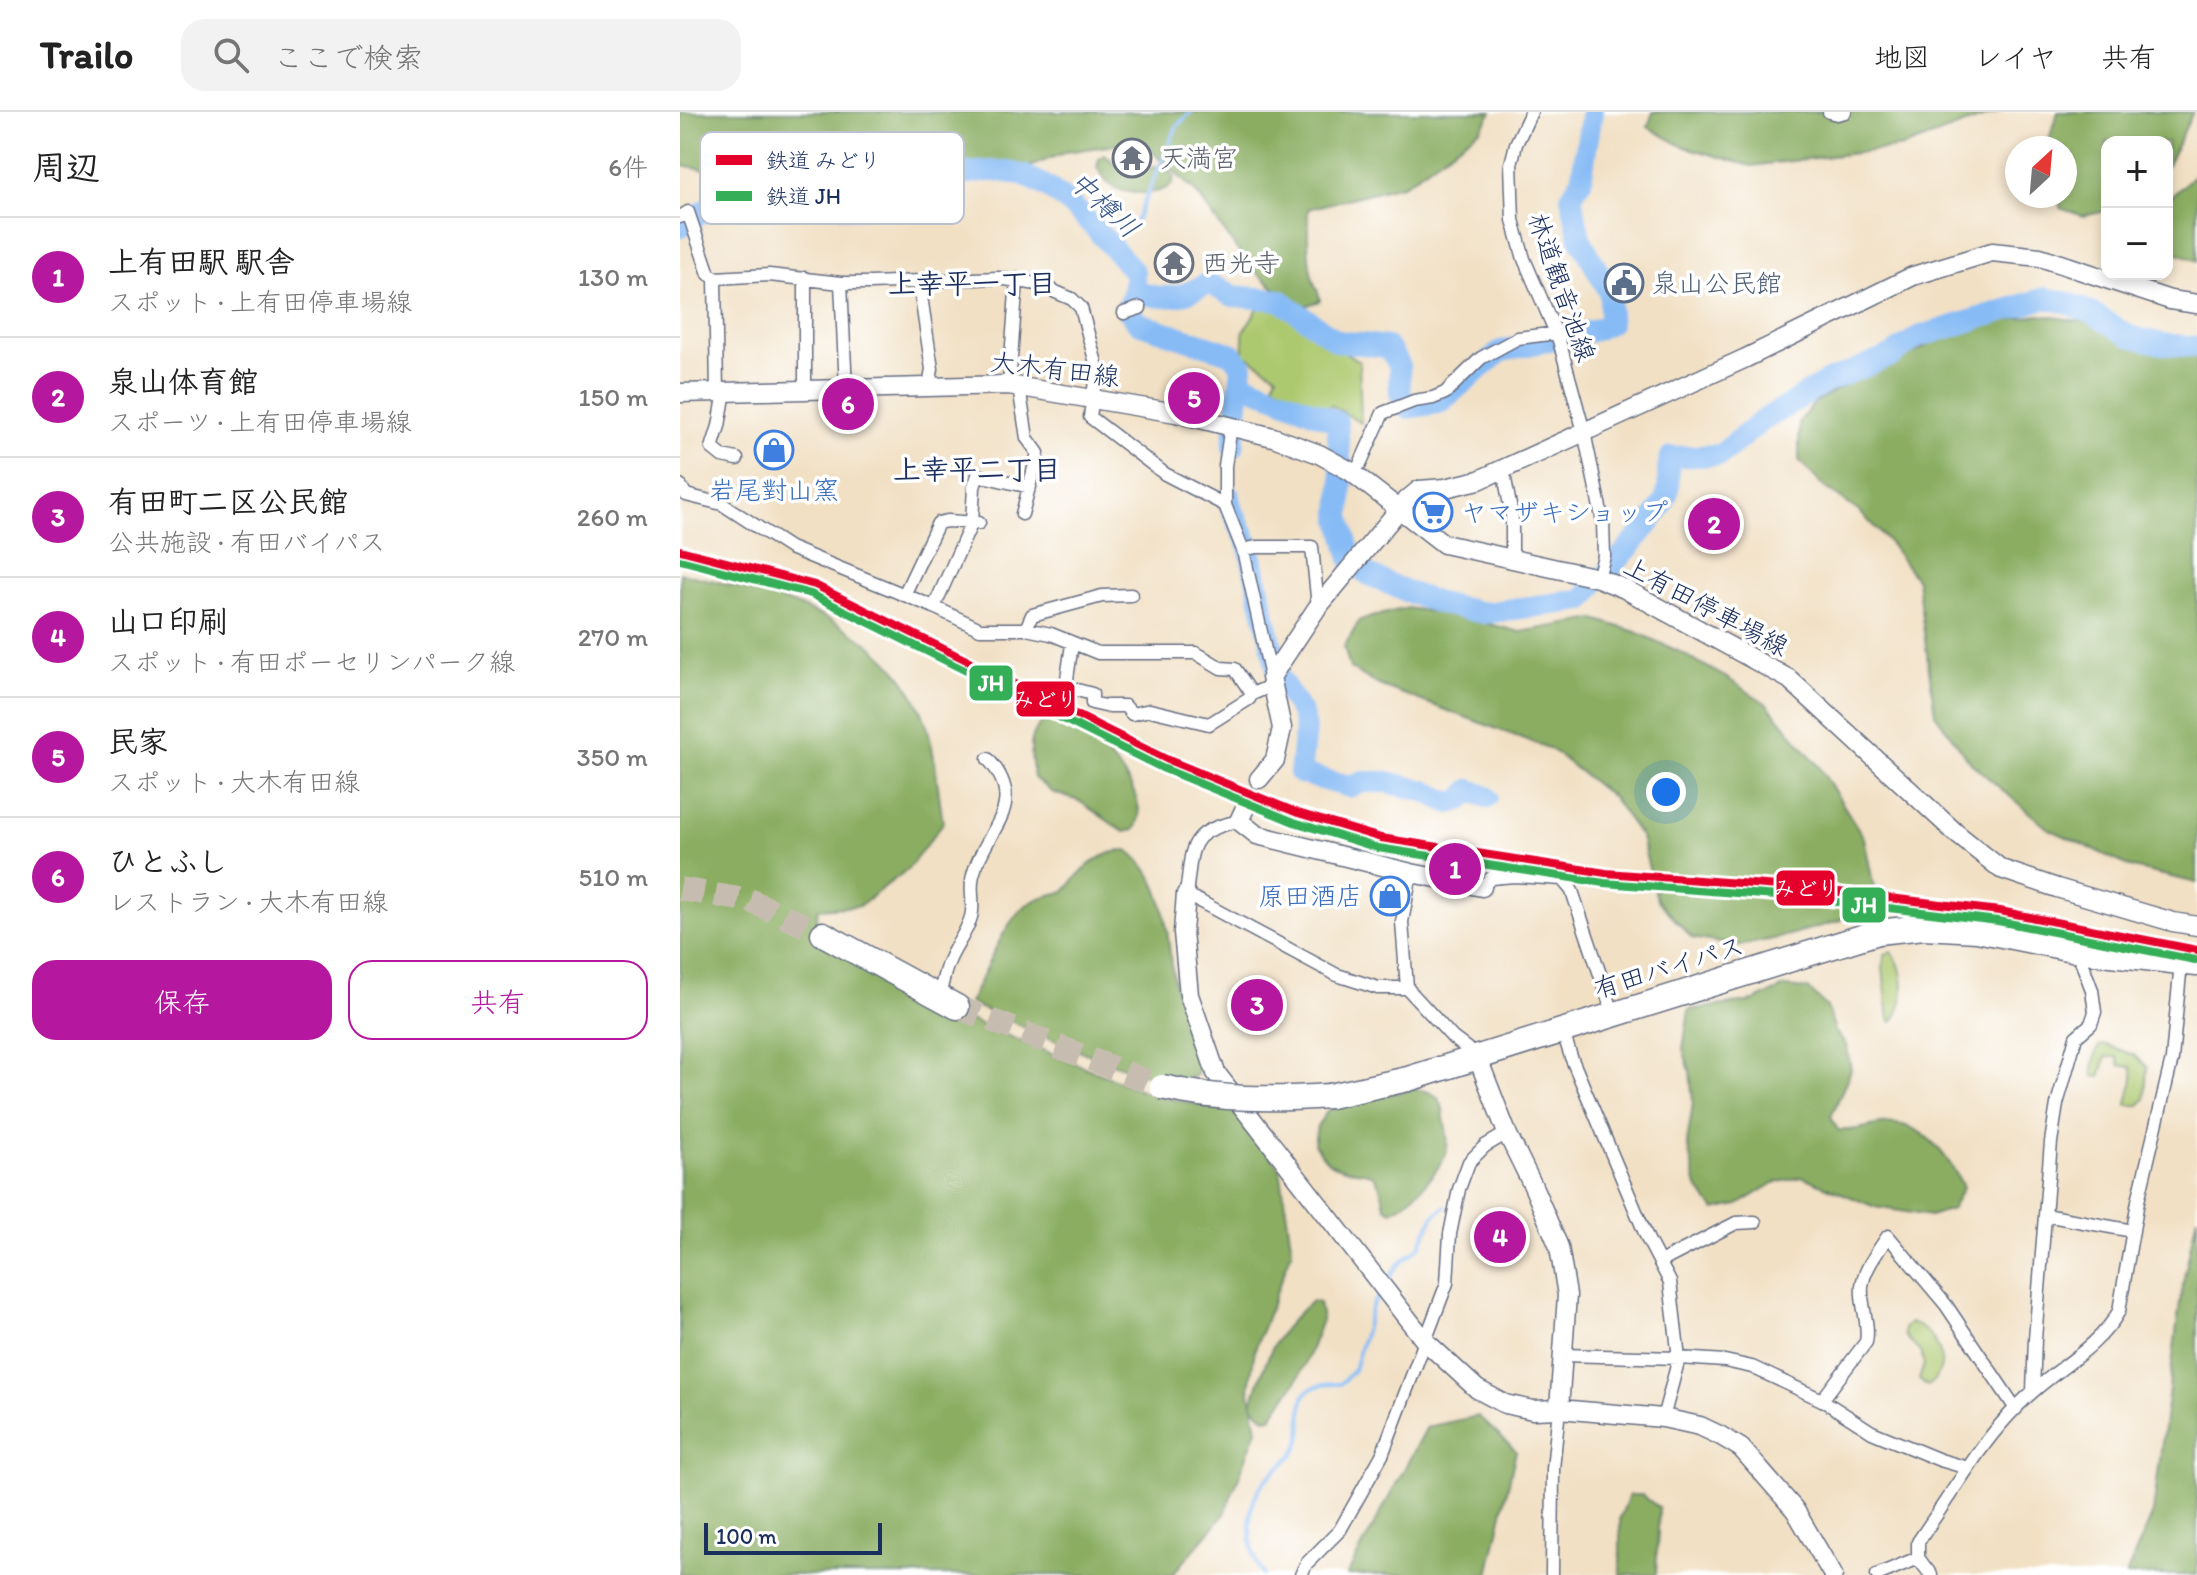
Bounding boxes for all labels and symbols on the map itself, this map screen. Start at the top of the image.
legend [700,132,964,224]
north arrow [2005,136,2077,208]
temple icon: 天満宮 [1111,137,1153,179]
place label: 天満宮 [1160,142,1238,174]
text: 鉄道 みどり [766,147,881,174]
water label: 中樽川 [1063,163,1147,245]
text: 鉄道 JH [766,183,841,210]
street label: 林道観音池線 [1521,208,1603,366]
temple icon: 西光寺 [1153,242,1195,284]
place label: 西光寺 [1202,247,1280,279]
public building icon: 泉山公民館 [1603,262,1645,304]
district label: 上幸平一丁目 [888,266,1056,300]
place label: 泉山公民館 [1652,267,1782,299]
street label: 大木有田線 [989,345,1121,393]
pin: 5 [1168,368,1220,428]
pin: 6 [822,374,874,434]
shop icon: 岩尾對山窯 [753,429,795,471]
district label: 上幸平二丁目 [893,452,1061,486]
place label: 岩尾對山窯 [709,474,839,506]
supermarket icon: ヤマザキショップ [1412,491,1454,533]
pin: 2 [1688,494,1740,554]
place label: ヤマザキショップ [1461,496,1668,528]
street label: 上有田停車場線 [1618,549,1794,663]
line badge: JH [968,664,1014,702]
text: JH [977,670,1004,697]
line badge: みどり [1015,680,1076,718]
text: みどり [1012,686,1078,713]
your location [1646,772,1686,812]
pin: 1 [1429,839,1481,899]
line badge: みどり [1775,869,1836,907]
shop icon: 原田酒店 [1369,875,1411,917]
text: みどり [1773,875,1839,902]
place label: 原田酒店 [1258,880,1362,912]
line badge: JH [1841,886,1887,924]
text: JH [1850,892,1877,919]
street label: 有田バイパス [1590,929,1748,1005]
pin: 3 [1231,975,1283,1035]
pin: 4 [1474,1207,1526,1267]
scale bar [704,1519,882,1555]

